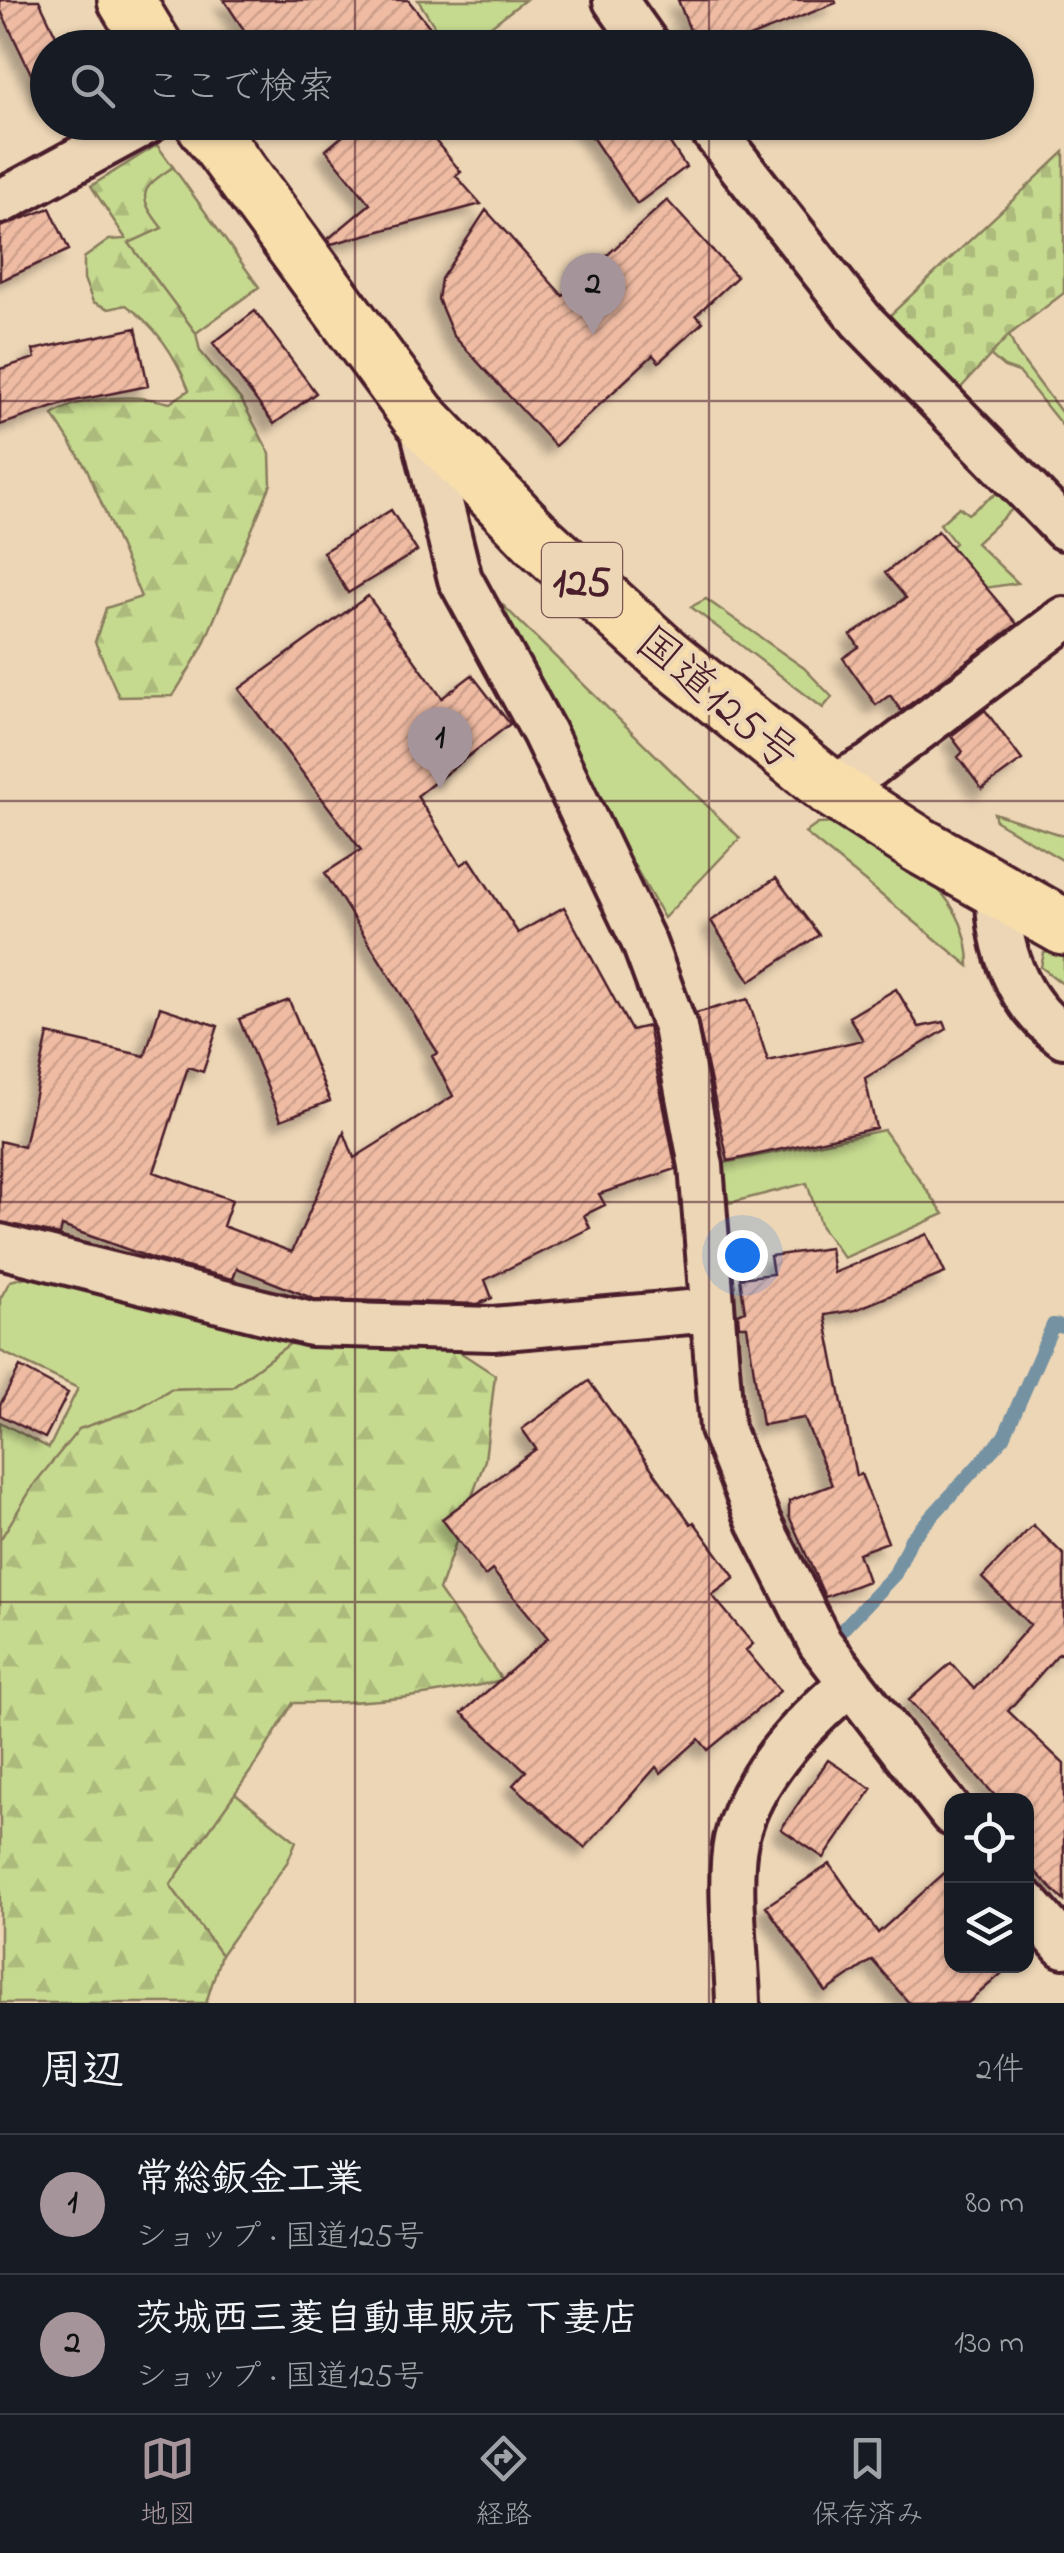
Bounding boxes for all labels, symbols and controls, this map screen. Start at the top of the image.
search box [30,30,1034,140]
icon: search [65,58,120,113]
text: ここで検索 [145,61,335,117]
pin: 2 [560,252,626,335]
road number: 125 [542,543,622,617]
street label: 国道125号 [619,612,813,790]
pin: 1 [408,706,472,789]
your location [717,1230,768,1281]
map controls [944,1793,1034,1973]
button: locate [944,1793,1034,1883]
button: layers [944,1883,1034,1973]
text: 周辺 [40,2042,124,2103]
text: 2件 [976,2048,1024,2095]
text: 常総鈑金工業 [135,2153,363,2209]
text: 1 [67,2181,78,2228]
text: 80 m [965,2181,1024,2228]
text: ショップ · 国道125号 [135,2215,425,2262]
text: 茨城西三菱自動車販売 下妻店 [135,2293,639,2349]
text: 2 [65,2321,80,2368]
text: 130 m [954,2321,1024,2368]
text: ショップ · 国道125号 [135,2355,425,2402]
tab: 地図 [140,2431,196,2537]
tab: 経路 [476,2431,532,2537]
tab: 保存済み [812,2431,924,2537]

